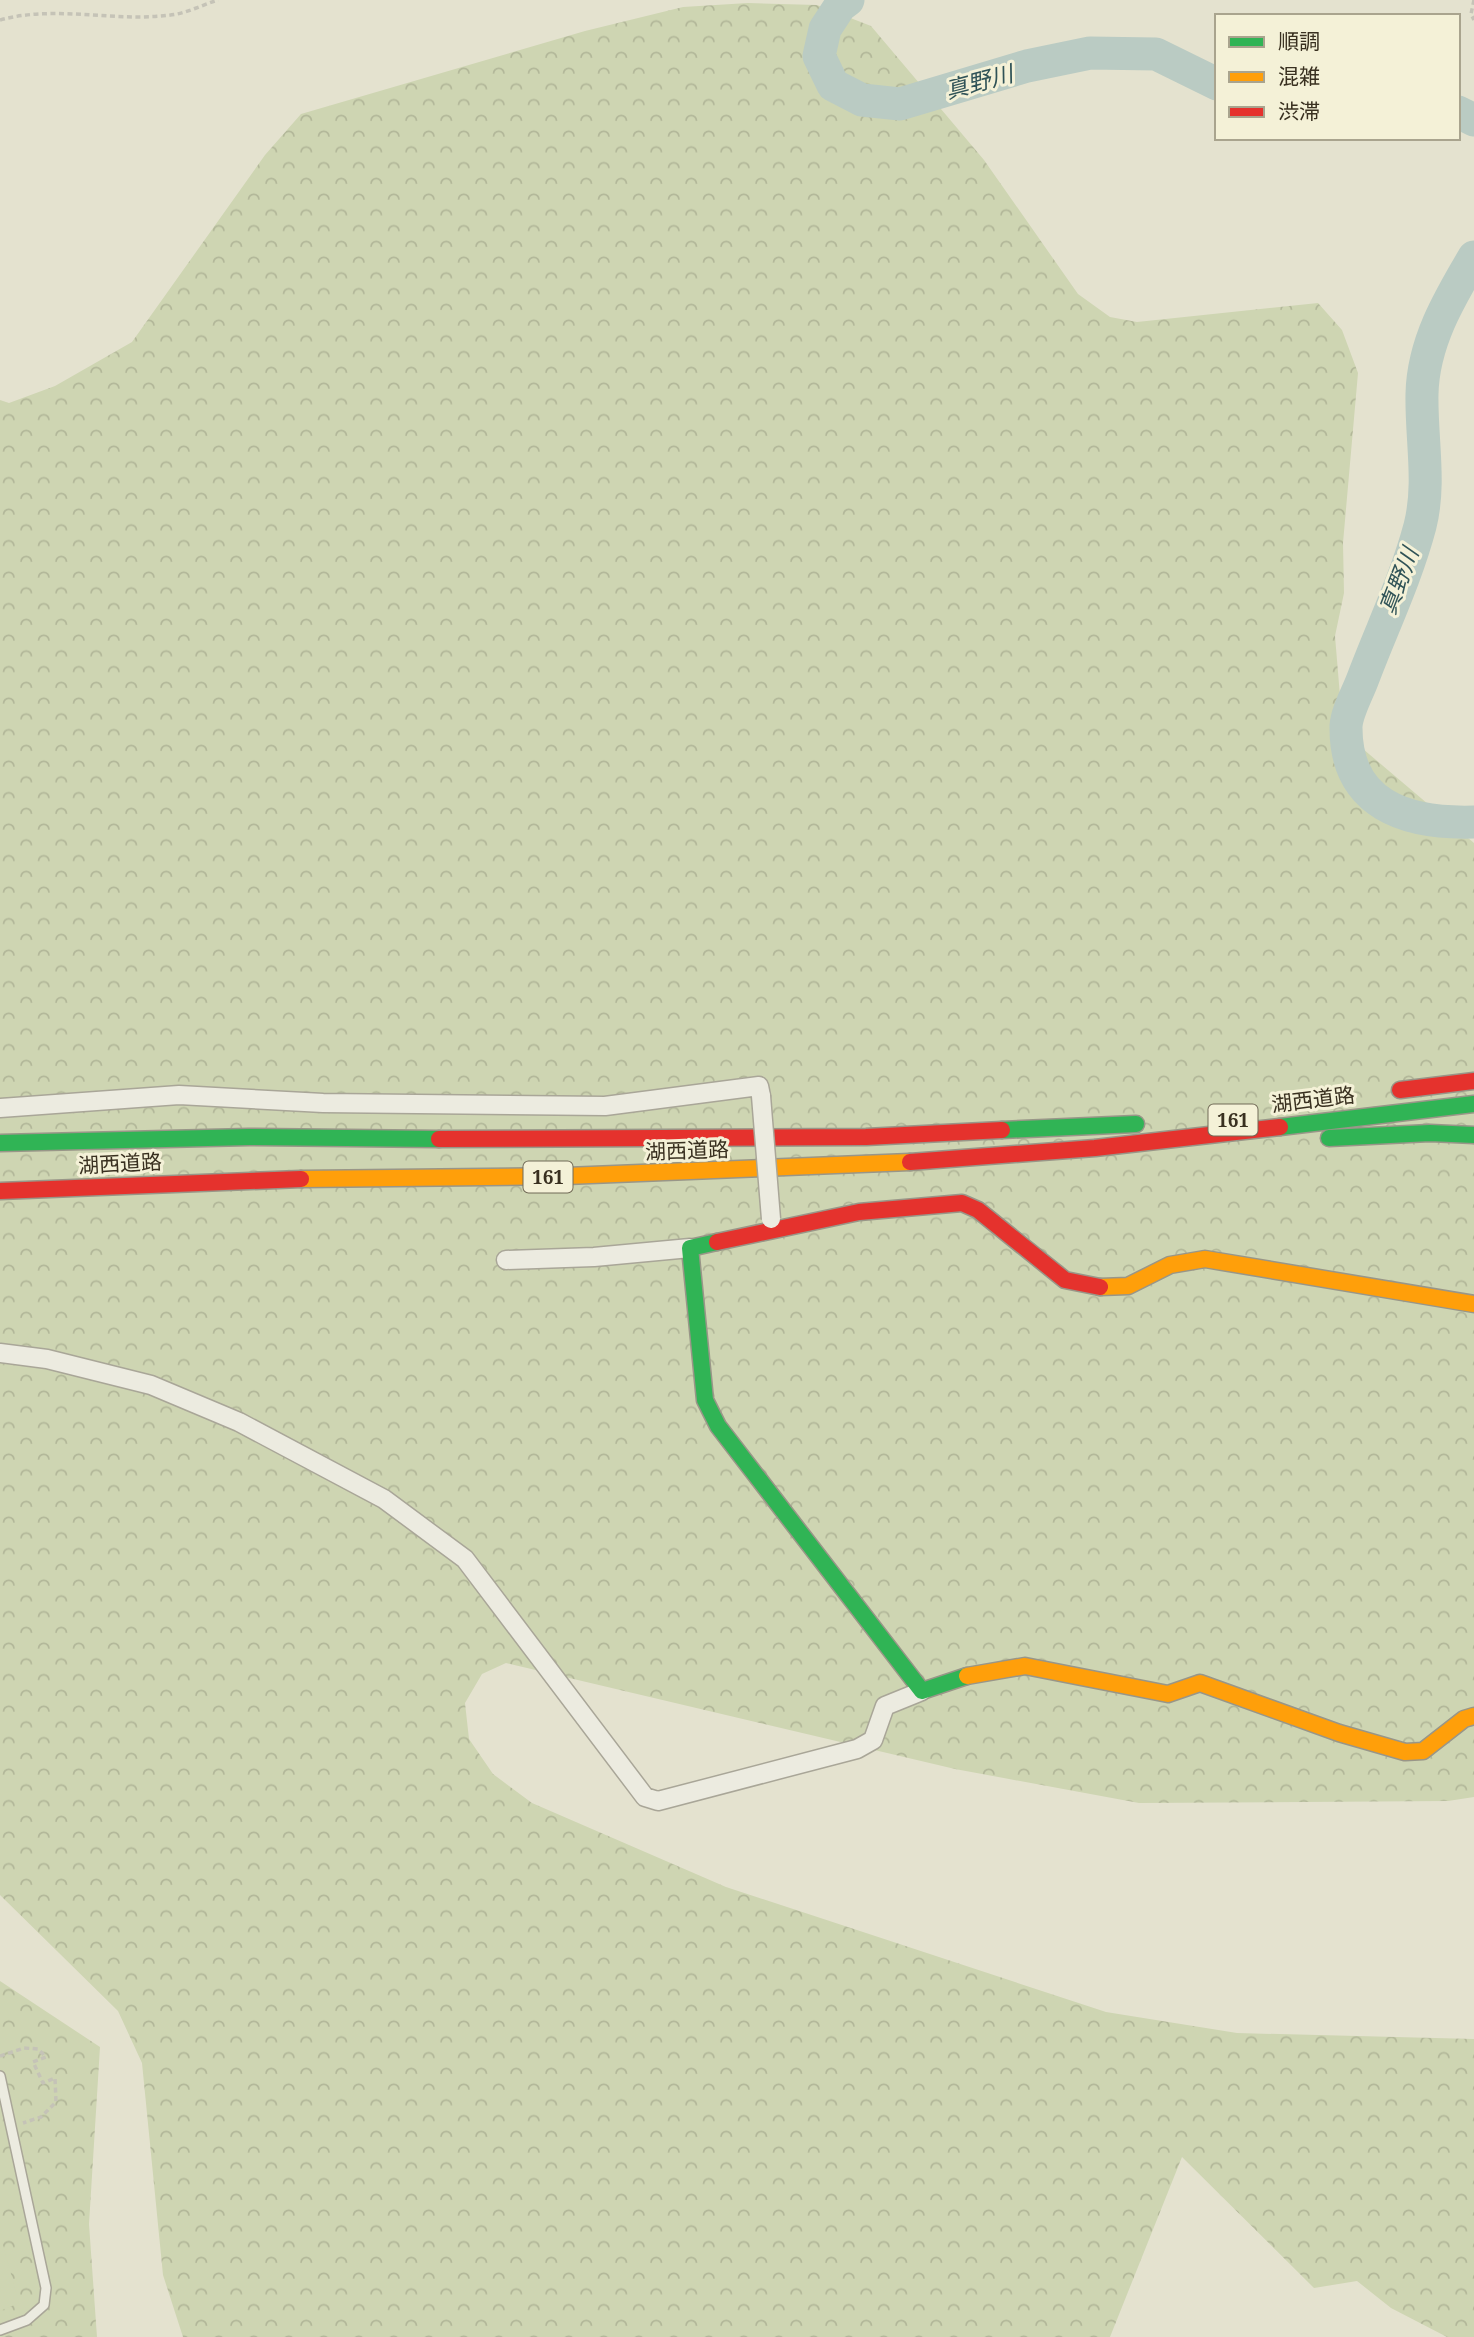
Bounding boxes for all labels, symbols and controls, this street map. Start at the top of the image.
legend [1215,14,1460,140]
text: 順調 [1278,27,1320,55]
water label: 真野川 [941,56,1019,105]
text: 混雑 [1278,62,1320,90]
text: 渋滞 [1278,97,1320,125]
water label: 真野川 [1371,540,1426,619]
street label: 湖西道路 [1269,1080,1356,1118]
road number: 161 [1208,1104,1258,1136]
street label: 湖西道路 [645,1135,729,1165]
street label: 湖西道路 [77,1147,163,1179]
road number: 161 [524,1162,572,1192]

